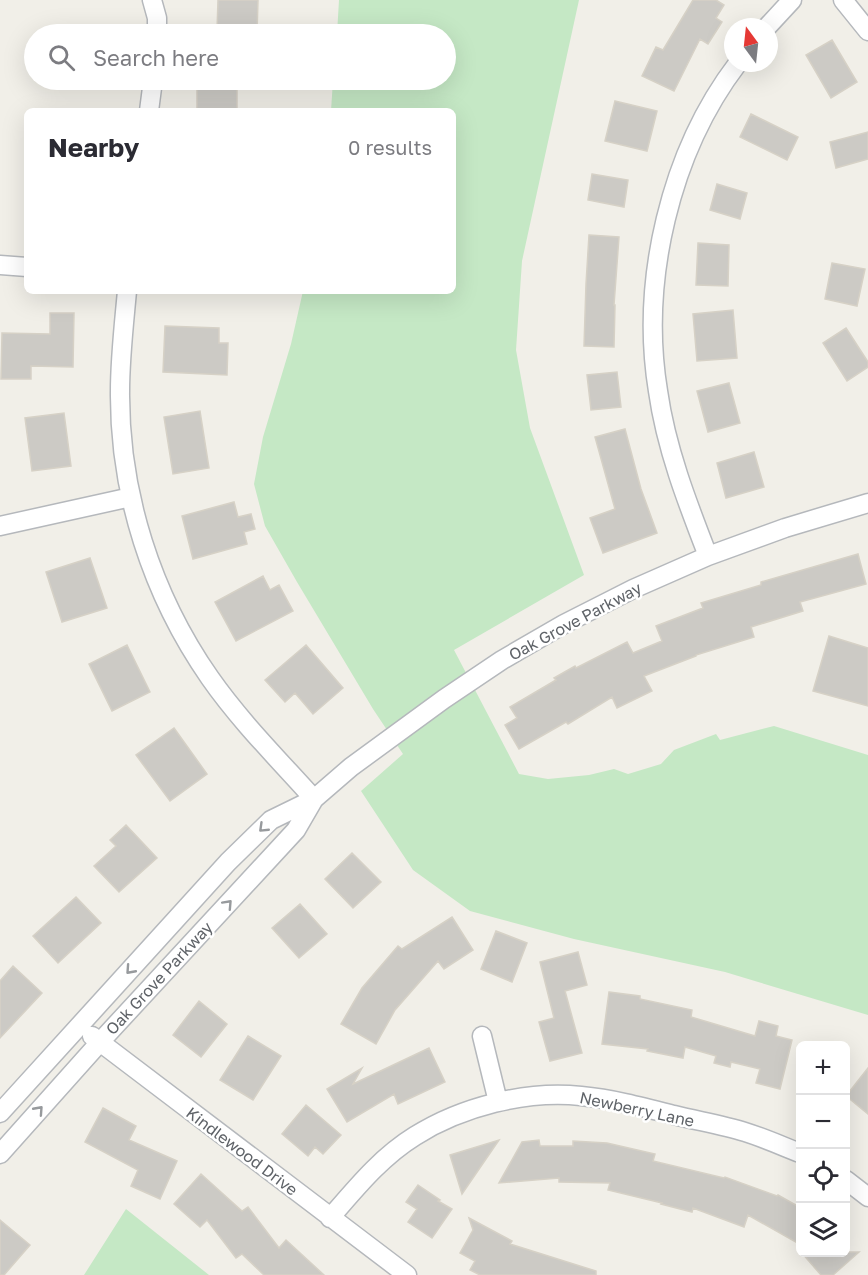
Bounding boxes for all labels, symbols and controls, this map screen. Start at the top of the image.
north arrow [724,18,778,72]
search box [24,24,456,90]
icon: search [45,41,78,74]
text: Search here [93,44,219,71]
text: Nearby [48,132,139,163]
text: 0 results [348,135,432,159]
street label: Oak Grove Parkway [505,578,645,664]
one-way arrow [260,821,270,832]
one-way arrow [220,901,231,912]
street label: Oak Grove Parkway [101,917,217,1039]
one-way arrow [126,963,137,974]
map controls [796,1041,850,1257]
button: + [796,1041,850,1095]
street label: Newberry Lane [578,1087,696,1131]
button: − [796,1095,850,1149]
street label: Kindlewood Drive [182,1103,302,1199]
one-way arrow [32,1106,43,1117]
button: locate [796,1149,850,1203]
button: layers [796,1203,850,1257]

